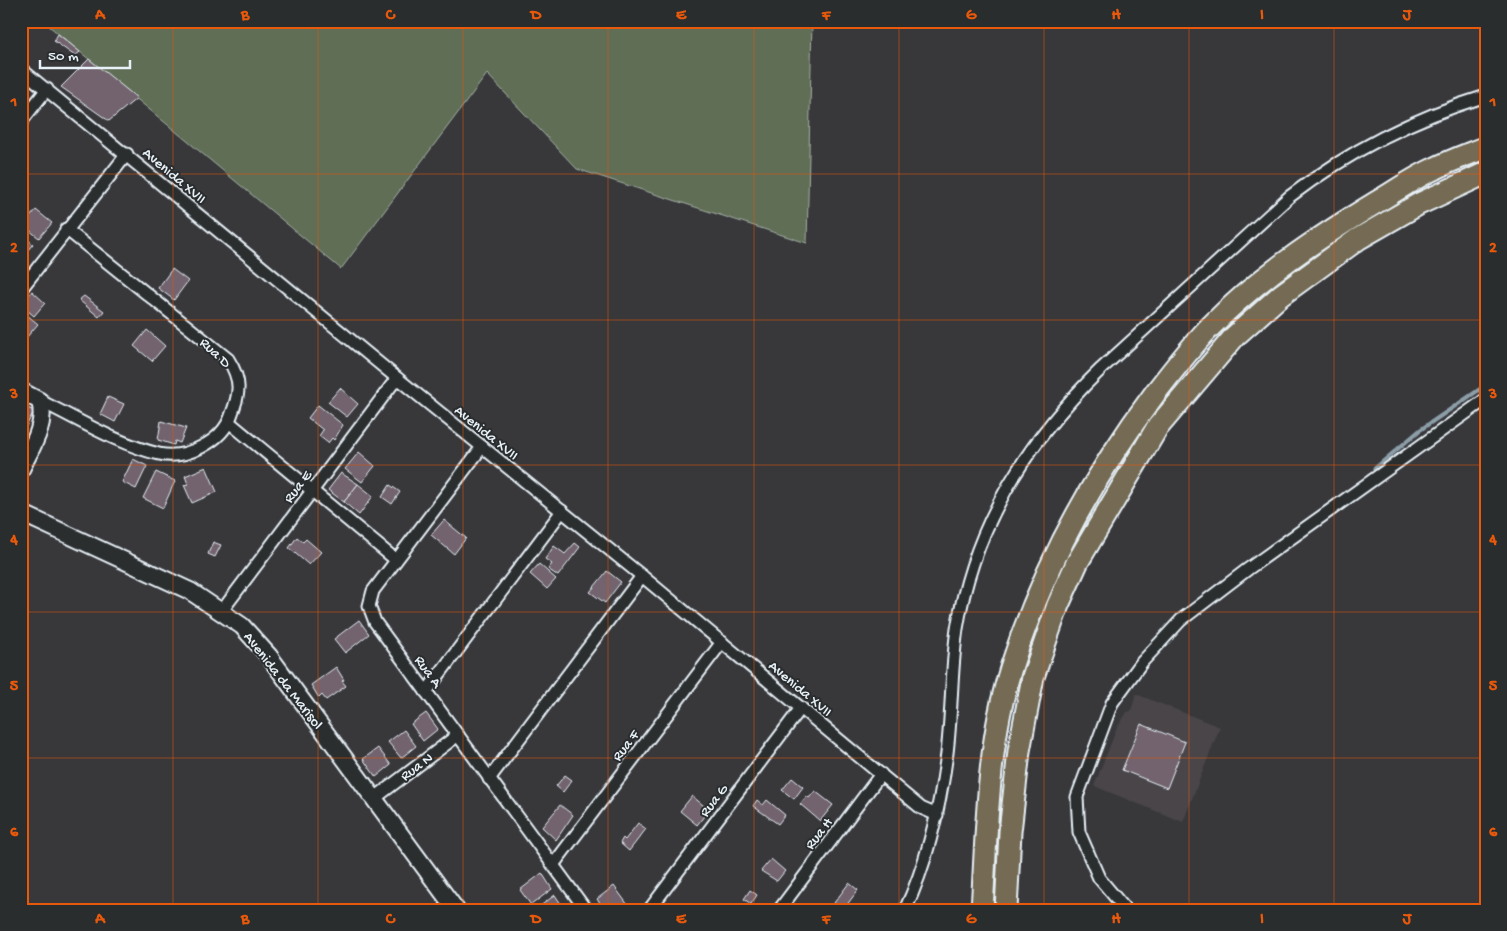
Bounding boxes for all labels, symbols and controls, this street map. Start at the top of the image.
text: A [94,7,106,26]
text: B [240,7,250,26]
text: C [385,7,396,26]
text: D [529,7,542,26]
text: E [676,7,687,26]
text: F [821,7,832,26]
text: G [966,7,977,26]
text: H [1111,7,1121,26]
text: I [1260,7,1264,26]
text: J [1402,7,1413,26]
scale bar [40,38,130,70]
text: 50 m [48,48,79,66]
text: 1 [10,94,17,113]
text: 1 [1489,94,1496,113]
street label: Avenida XVII [138,145,209,208]
text: 2 [10,240,18,259]
text: 2 [1489,240,1497,259]
street label: Rua D [195,334,234,373]
text: 3 [9,386,18,405]
text: 3 [1488,386,1497,405]
street label: Avenida XVII [450,402,522,465]
street label: Rua E [281,467,317,507]
text: 4 [9,532,18,551]
text: 4 [1488,532,1497,551]
street label: Avenida da Marisol [239,629,326,734]
street label: Rua A [410,652,446,693]
street label: Avenida XVII [764,658,835,721]
text: 5 [10,678,19,697]
text: 5 [1489,678,1498,697]
street label: Rua F [609,726,645,765]
street label: Rua N [397,749,437,786]
street label: Rua G [697,781,733,821]
street label: Rua H [802,814,838,854]
text: 6 [10,824,19,843]
text: 6 [1489,824,1498,843]
text: A [94,911,106,930]
text: B [240,911,250,930]
text: C [385,911,396,930]
text: D [529,911,542,930]
text: E [676,911,687,930]
text: F [821,911,832,930]
text: G [966,911,977,930]
text: H [1111,911,1121,930]
text: I [1260,911,1264,930]
text: J [1402,911,1413,930]

